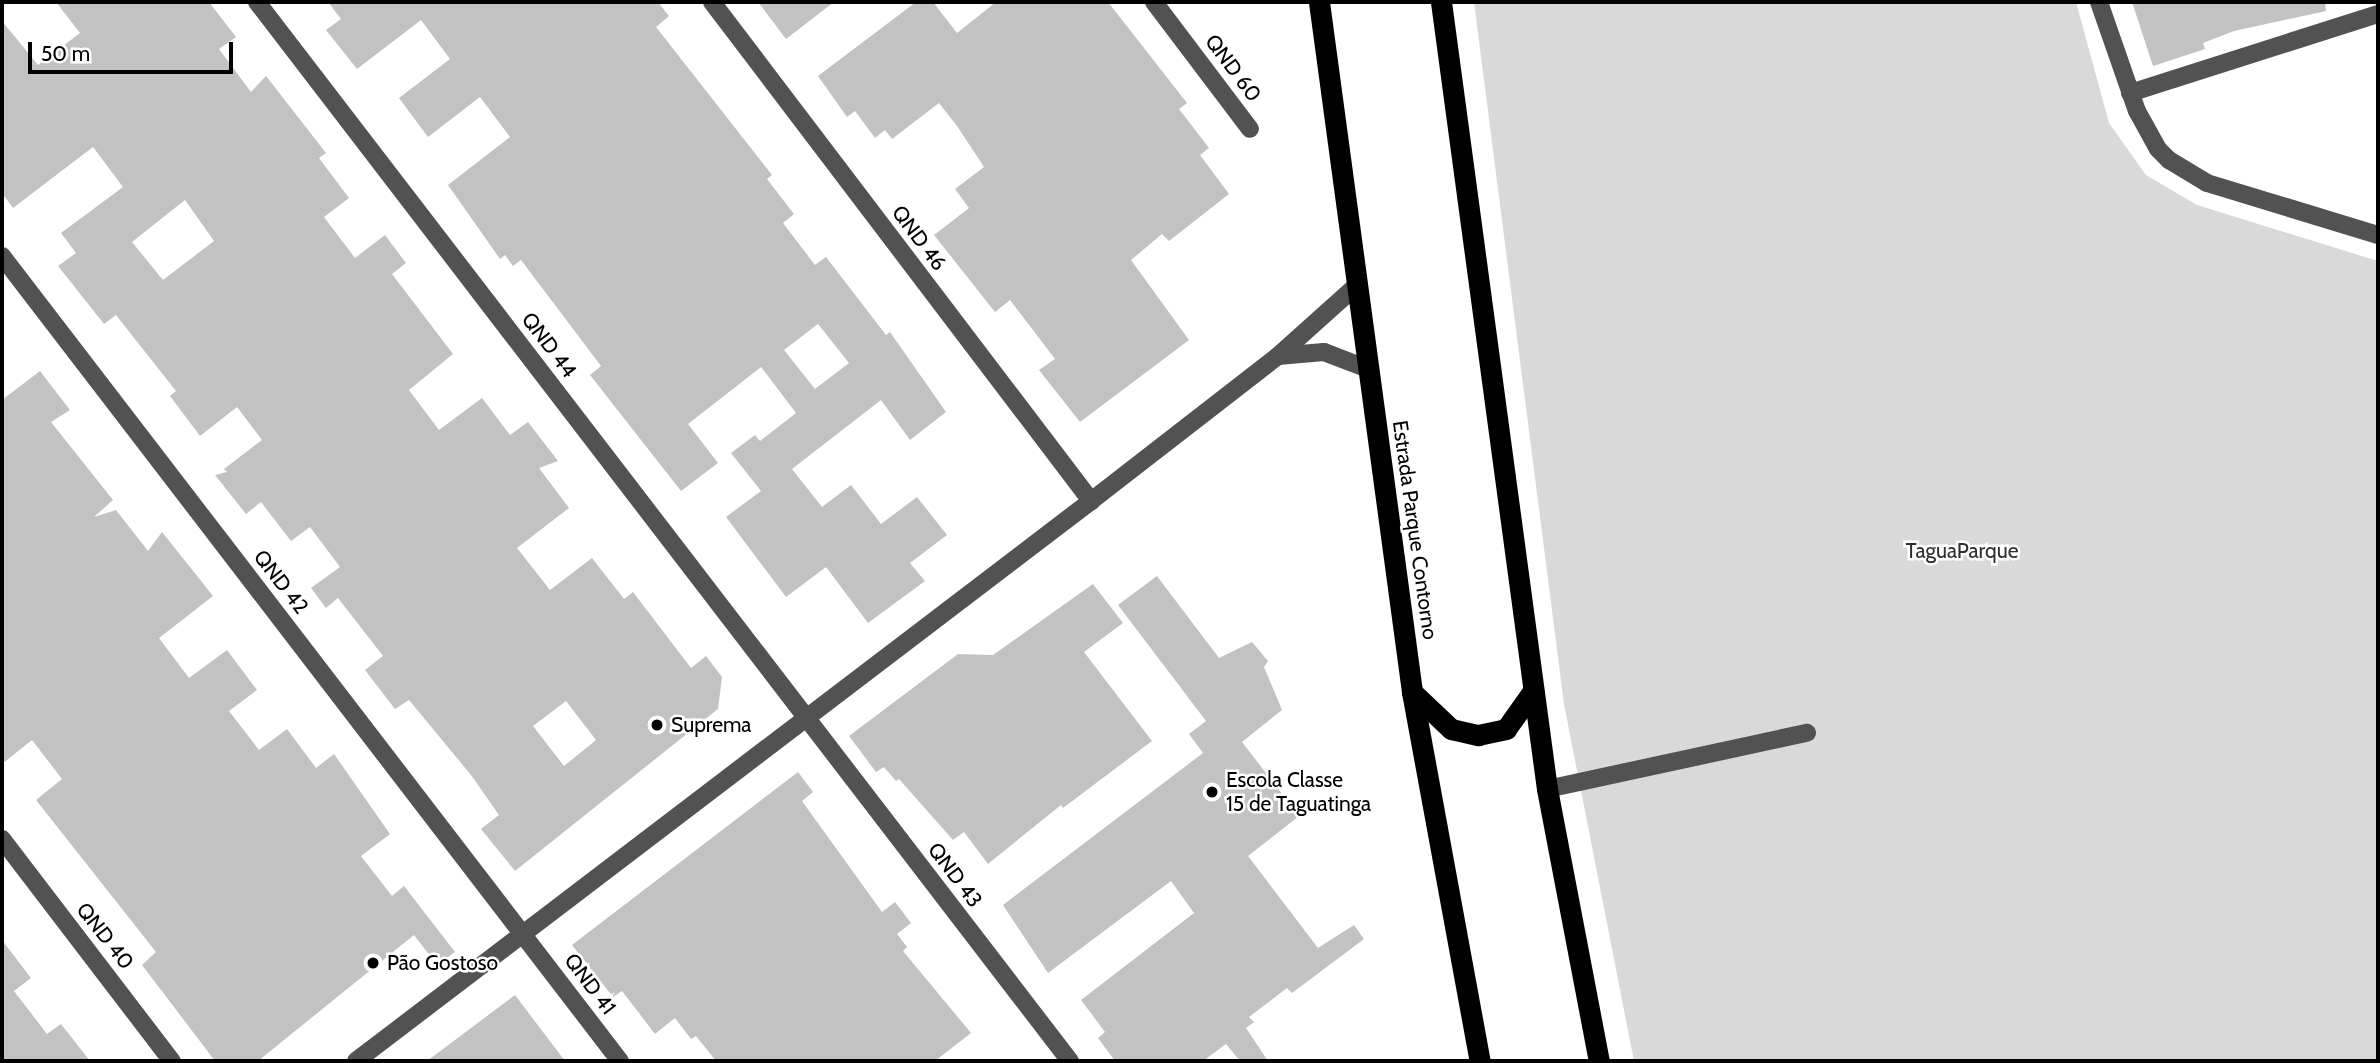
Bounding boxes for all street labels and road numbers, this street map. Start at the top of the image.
street label: QND 60 [1200,29,1266,107]
street label: QND 46 [886,200,952,276]
street label: QND 44 [516,307,582,383]
street label: Estrada Parque Contorno [1387,419,1443,641]
street label: QND 42 [248,545,314,619]
street label: QND 43 [923,838,987,912]
street label: QND 40 [71,898,139,974]
street label: QND 41 [559,948,621,1020]

